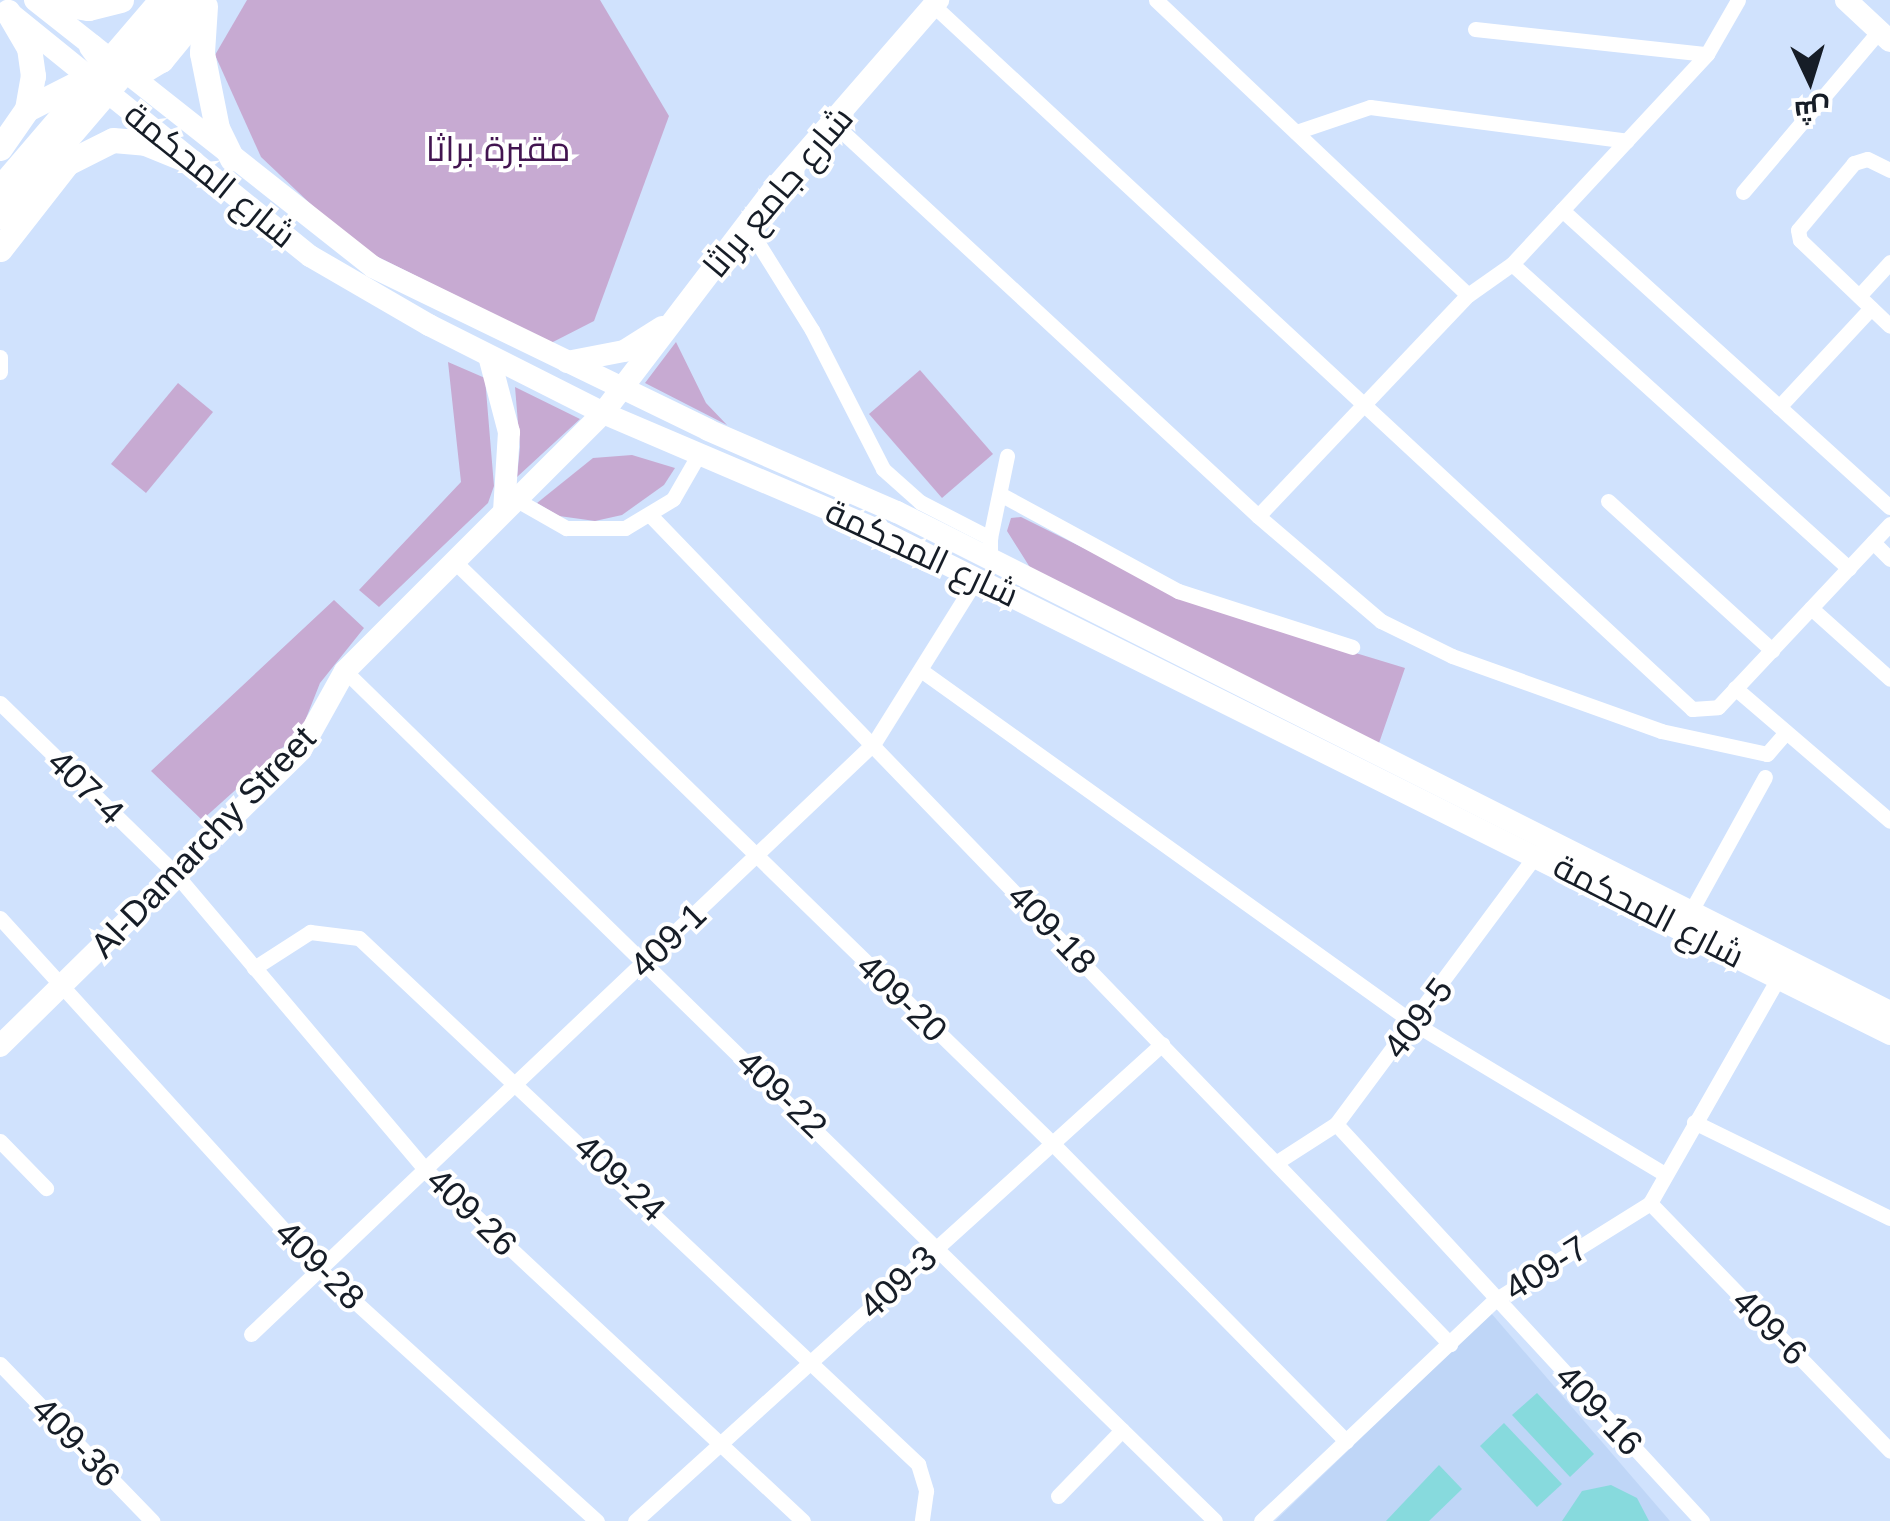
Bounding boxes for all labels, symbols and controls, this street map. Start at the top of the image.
north arrow [1760,30,1860,130]
street label: شارع المحكمة [116,93,304,257]
text: ش [1793,94,1831,127]
street label: شارع جامع براثا [694,98,862,286]
park label: مقبرة براثا [426,128,570,170]
street label: شارع المحكمة [819,490,1025,616]
street label: Al-Damarchy Street [82,718,324,966]
street label: 407-4 [39,741,133,833]
street label: شارع المحكمة [1547,845,1751,977]
street label: 409-18 [999,875,1105,983]
street label: 409-1 [621,894,715,986]
street label: 409-20 [848,945,956,1051]
street label: 409-5 [1374,970,1462,1066]
street label: 409-22 [728,1041,836,1147]
street label: 409-24 [566,1125,674,1231]
street label: 409-26 [418,1159,526,1265]
street label: 409-28 [267,1212,373,1318]
street label: 409-7 [1497,1226,1595,1310]
street label: 409-3 [851,1236,945,1328]
street label: 409-6 [1724,1280,1816,1374]
street label: 409-16 [1546,1356,1652,1464]
street label: 409-36 [23,1388,129,1496]

